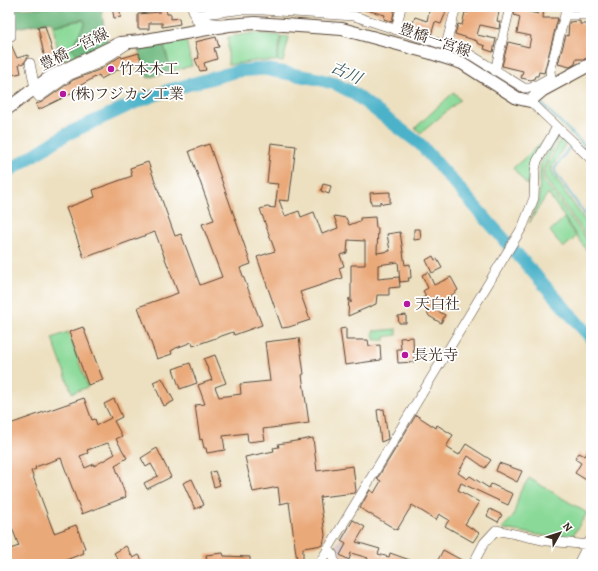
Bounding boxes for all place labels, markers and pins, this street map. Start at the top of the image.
place label: 竹本木工 [119,59,179,79]
marker: 竹本木工 [106,64,116,74]
place label: (株)フジカン工業 [71,84,184,104]
marker: (株)フジカン工業 [58,89,68,99]
place label: 天白社 [415,294,460,314]
marker: 天白社 [402,299,412,309]
place label: 長光寺 [413,345,458,365]
marker: 長光寺 [400,350,410,360]

